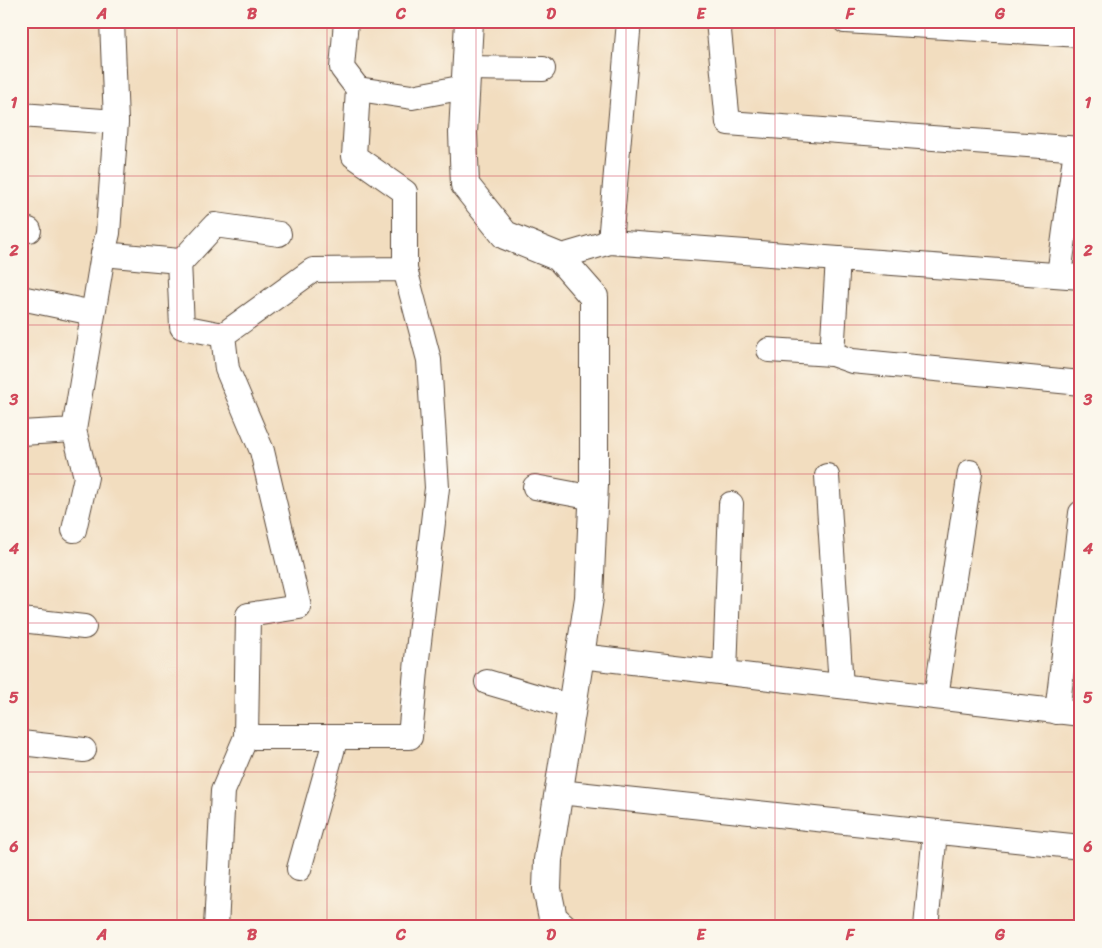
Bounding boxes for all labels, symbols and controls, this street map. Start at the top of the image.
text: A [96,0,107,28]
text: B [247,0,258,28]
text: C [395,0,407,28]
text: D [546,0,556,28]
text: E [697,0,707,28]
text: F [845,0,856,28]
text: G [994,0,1006,28]
text: 1 [11,88,18,117]
text: 1 [1085,88,1092,117]
text: 2 [8,236,19,265]
text: 2 [1082,236,1093,265]
text: 3 [9,385,19,414]
text: 3 [1083,385,1093,414]
text: 4 [8,534,19,563]
text: 4 [1082,534,1093,563]
text: 5 [9,683,19,712]
text: 5 [1083,683,1093,712]
text: 6 [8,832,19,861]
text: 6 [1082,832,1093,861]
text: A [96,920,107,948]
text: B [247,920,258,948]
text: C [395,920,407,948]
text: D [546,920,556,948]
text: E [697,920,707,948]
text: F [845,920,856,948]
text: G [994,920,1006,948]

